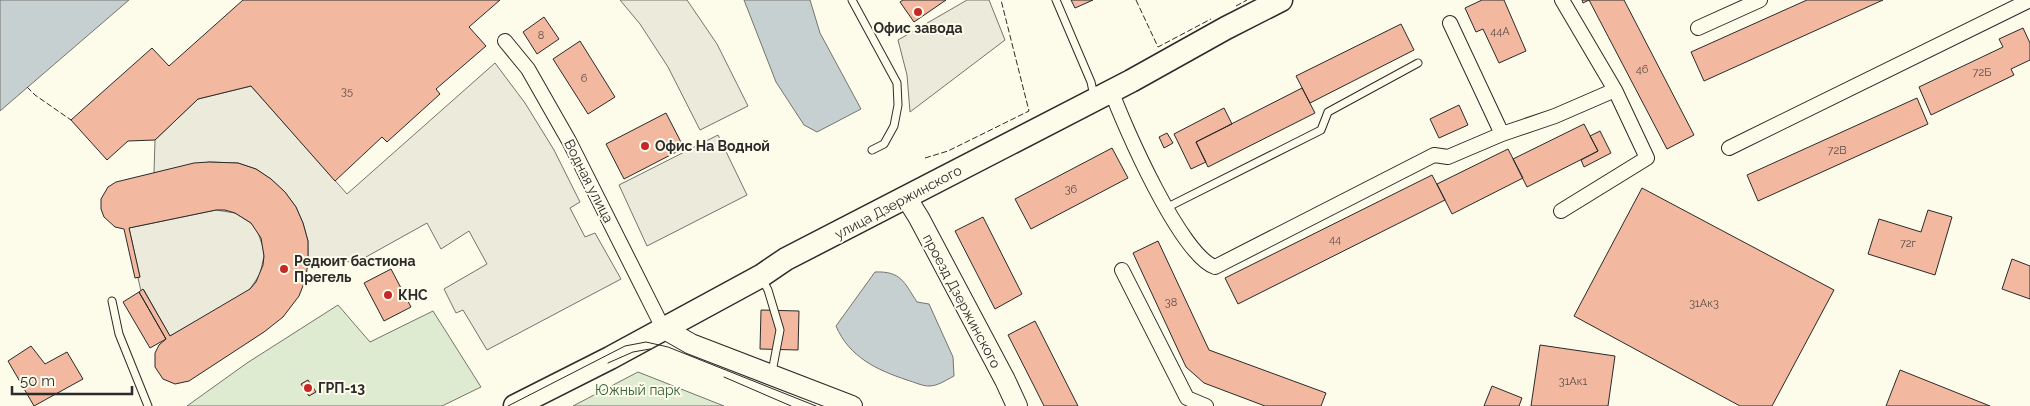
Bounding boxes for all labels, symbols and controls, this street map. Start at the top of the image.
marker: Офис завода [912,6,924,18]
place label: Офис завода [873,20,963,36]
house number: 44А [1490,25,1510,38]
house number: 8 [538,29,544,42]
house number: 46 [1636,63,1649,76]
house number: 72Б [1973,66,1991,79]
house number: 6 [581,72,588,85]
house number: 35 [341,85,353,98]
street label: Водная улица [561,137,617,225]
place label: Офис На Водной [655,138,770,154]
marker: Офис На Водной [639,140,651,152]
house number: 72В [1828,144,1846,157]
street label: улица Дзержинского [832,162,964,242]
house number: 36 [1065,183,1078,196]
street label: проезд Дзержинского [920,231,1004,371]
house number: 44 [1329,233,1341,246]
house number: 72г [1900,237,1917,250]
place label: Редюит бастиона Прегель [294,253,416,285]
marker: Редюит бастиона Прегель [278,263,290,275]
place label: КНС [398,287,428,303]
marker: КНС [382,289,394,301]
house number: 38 [1165,296,1177,309]
house number: 31Ак3 [1689,297,1719,310]
scale bar [12,364,132,396]
text: 50 m [20,372,55,390]
house number: 31Ак1 [1559,375,1588,388]
place label: ГРП-13 [318,380,365,396]
marker: ГРП-13 [302,382,314,394]
park label: Южный парк [595,382,681,398]

